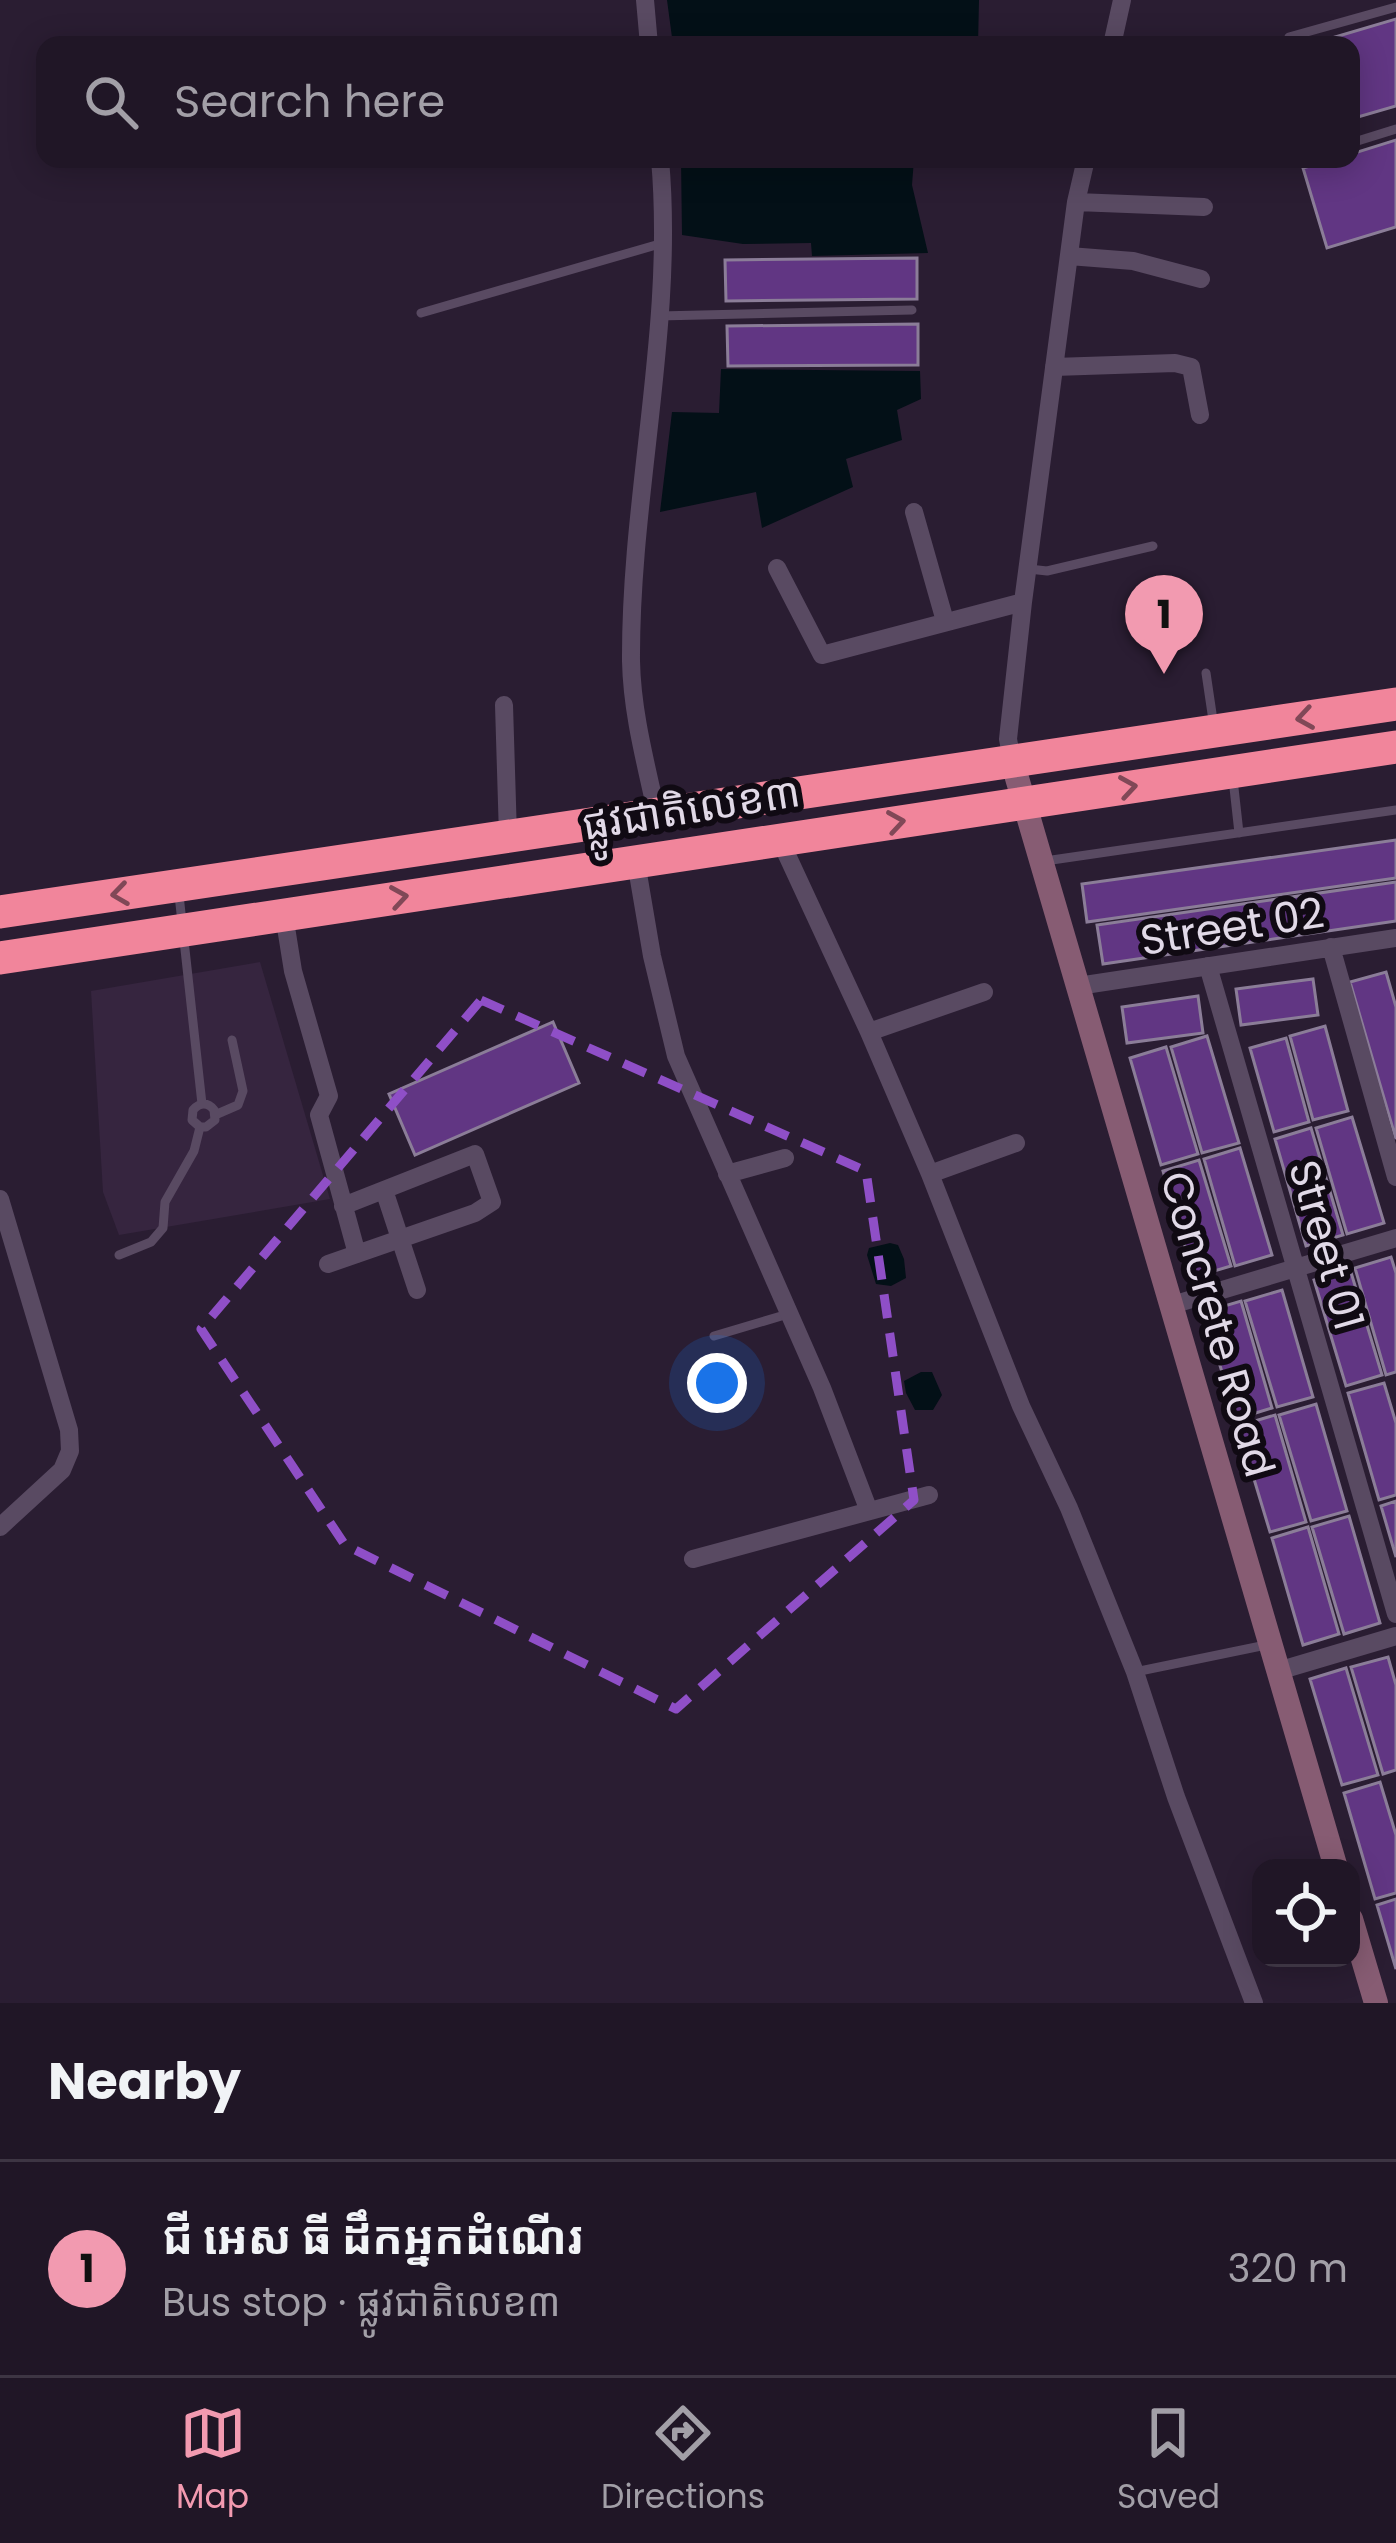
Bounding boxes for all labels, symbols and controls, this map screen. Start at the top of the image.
search box [36,36,1360,168]
icon: search [78,69,144,135]
text: Search here [174,70,445,133]
pin: 1 [1125,575,1203,674]
one-way arrow [1295,704,1315,730]
street label: ផ្លូវជាតិលេខ៣ [578,762,805,862]
one-way arrow [1118,775,1138,801]
one-way arrow [886,810,905,836]
one-way arrow [111,880,130,906]
street label: Street 02 [1136,883,1328,970]
one-way arrow [389,886,409,911]
street label: Street 01 [1274,1153,1379,1337]
street label: Concrete Road [1146,1165,1289,1484]
your location [687,1353,747,1413]
map controls [1252,1859,1360,1967]
button: locate [1252,1859,1360,1967]
text: Nearby [48,2045,241,2117]
text: ជី អេស ធី ដឹកអ្នកដំណើរ [162,2207,583,2270]
text: 1 [80,2241,94,2296]
text: 320 m [1228,2241,1348,2296]
text: Bus stop · ផ្លូវជាតិលេខ៣ [162,2275,561,2330]
tab: Map [176,2400,249,2522]
tab: Directions [601,2400,765,2522]
tab: Saved [1117,2400,1220,2522]

